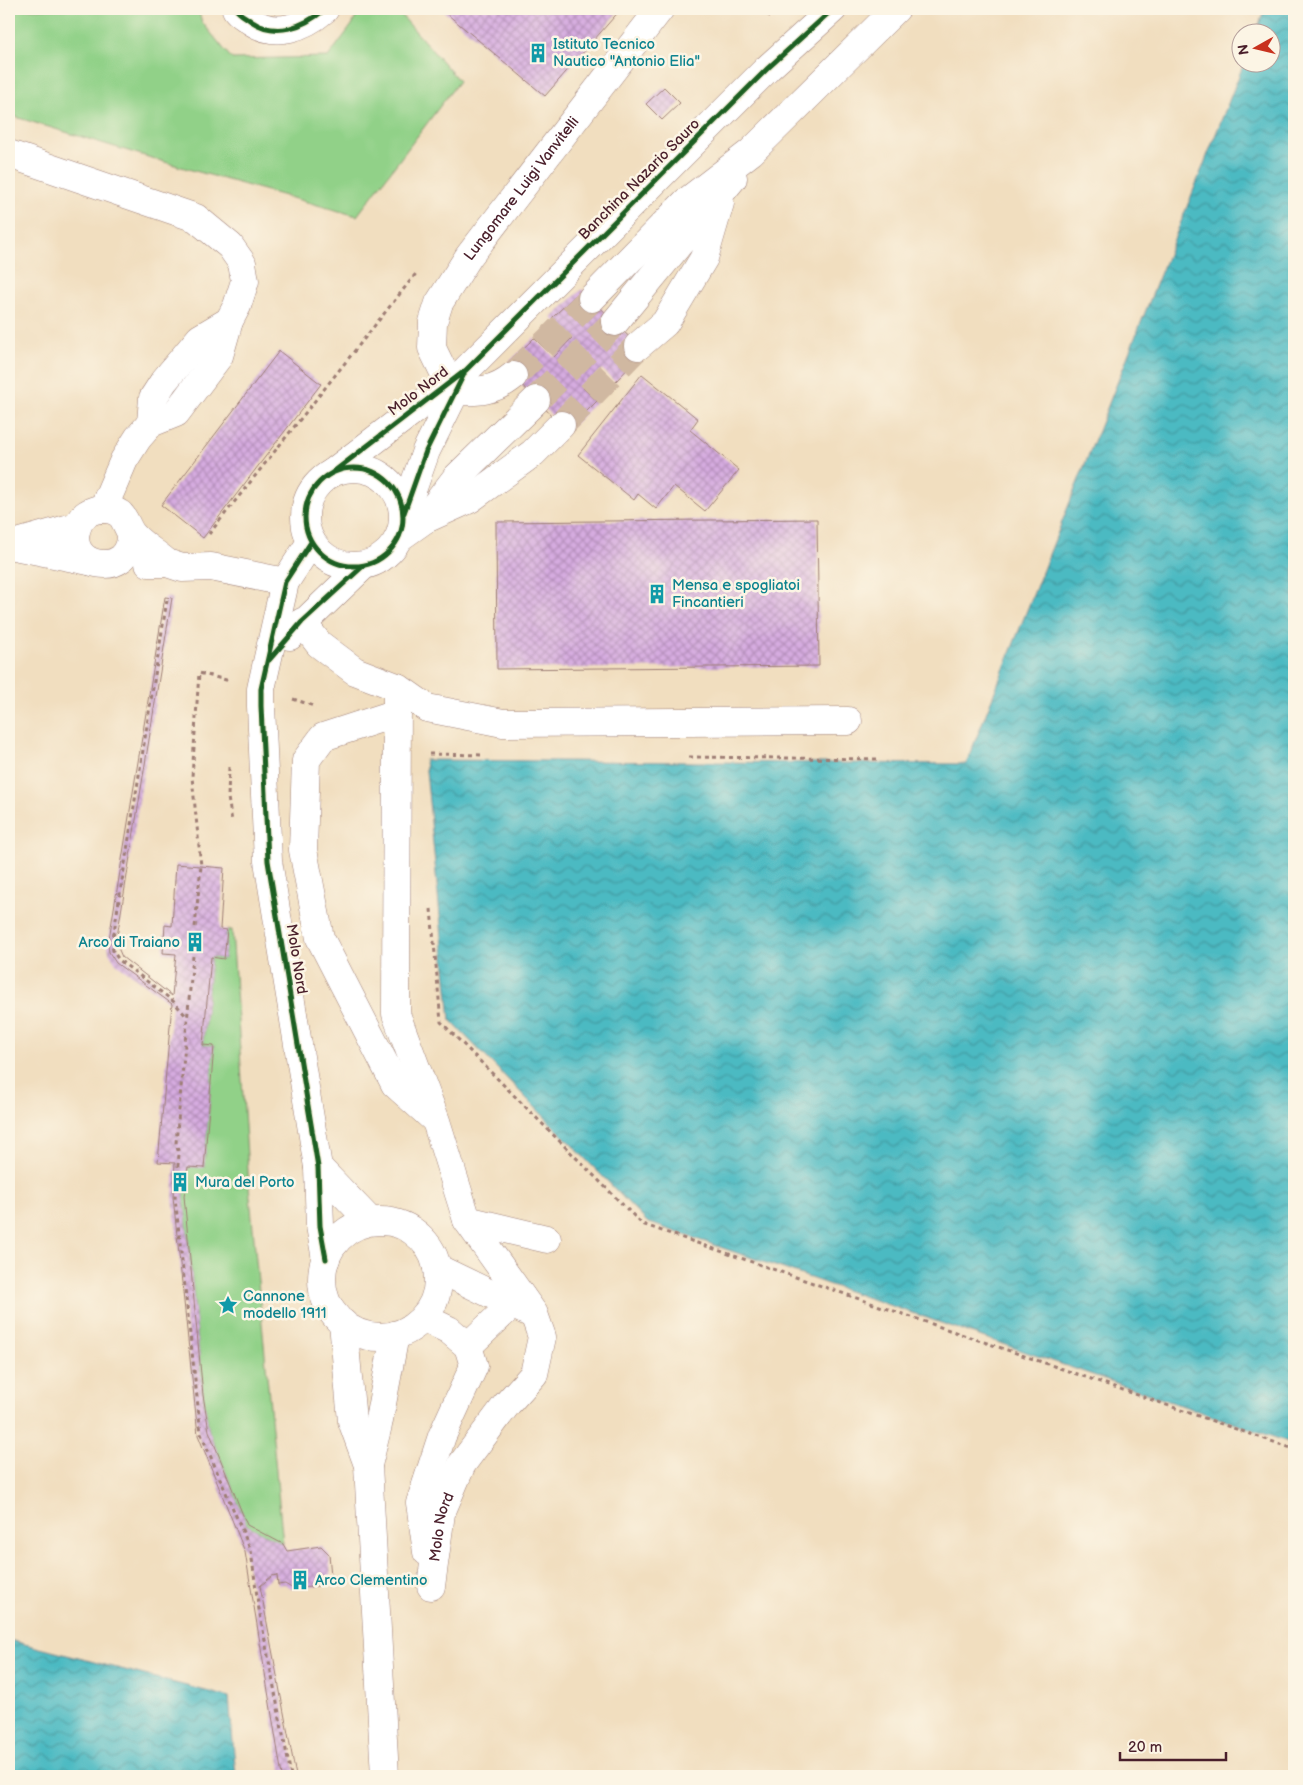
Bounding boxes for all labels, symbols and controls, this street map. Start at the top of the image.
north arrow [1230,22,1280,72]
place label: Istituto Tecnico Nautico "Antonio Elia" [553,35,700,71]
building icon: Istituto Tecnico Nautico "Antonio Elia" [527,42,549,64]
text: N [1234,43,1253,56]
street label: Lungomare Luigi Vanvitelli [460,113,583,265]
street label: Banchina Nazario Sauro [575,115,704,244]
street label: Molo Nord [384,363,452,420]
place label: Mensa e spogliatoi Fincantieri [672,576,800,612]
building icon: Mensa e spogliatoi Fincantieri [646,583,668,605]
street label: Molo Nord [282,923,311,996]
building icon: Arco di Traiano [184,931,206,953]
place label: Arco di Traiano [79,933,180,952]
building icon: Mura del Porto [169,1171,191,1193]
place label: Mura del Porto [195,1173,294,1192]
place label: Cannone modello 1911 [243,1287,327,1323]
place icon: Cannone modello 1911 [217,1294,239,1316]
street label: Molo Nord [425,1489,459,1563]
building icon: Arco Clementino [289,1569,311,1591]
place label: Arco Clementino [315,1571,428,1590]
scale bar [1120,1730,1227,1762]
text: 20 m [1128,1738,1162,1757]

